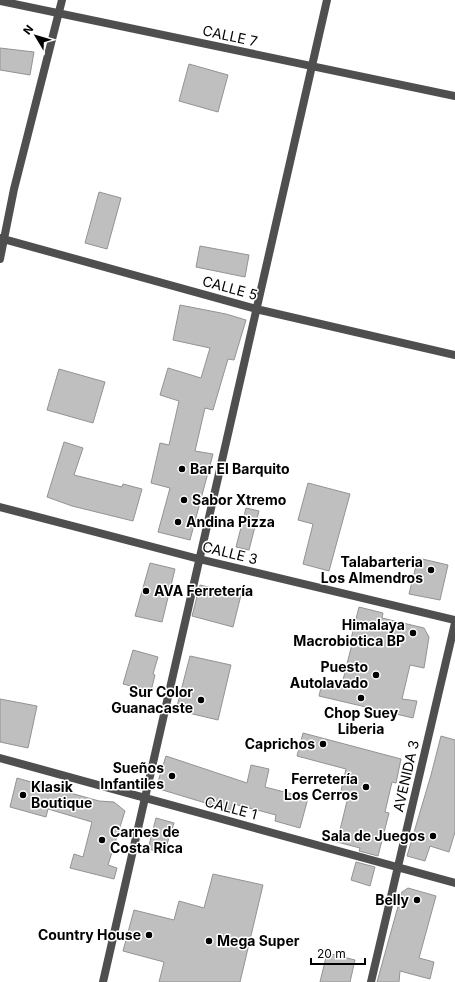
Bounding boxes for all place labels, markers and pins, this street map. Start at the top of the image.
place label: Bar El Barquito [190,460,290,477]
marker: Bar El Barquito [177,464,187,474]
place label: Sabor Xtremo [192,491,287,508]
marker: Sabor Xtremo [179,495,189,505]
place label: Andina Pizza [186,513,275,530]
marker: Andina Pizza [173,517,183,527]
place label: Talabarteria Los Almendros [321,553,423,586]
marker: Talabarteria Los Almendros [426,565,436,575]
place label: AVA Ferretería [154,582,253,599]
marker: AVA Ferretería [141,586,151,596]
place label: Himalaya Macrobiotica BP [293,616,405,649]
marker: Himalaya Macrobiotica BP [408,628,418,638]
place label: Puesto Autolavado [290,658,368,691]
marker: Puesto Autolavado [371,670,381,680]
place label: Sur Color Guanacaste [111,683,193,716]
marker: Chop Suey Liberia [356,693,366,703]
marker: Sur Color Guanacaste [196,695,206,705]
place label: Chop Suey Liberia [324,704,399,737]
place label: Caprichos [245,735,315,752]
marker: Caprichos [318,739,328,749]
place label: Sueños Infantiles [100,759,164,792]
place label: Ferretería Los Cerros [284,770,358,803]
marker: Sueños Infantiles [167,771,177,781]
place label: Klasik Boutique [31,778,92,811]
marker: Ferretería Los Cerros [361,782,371,792]
marker: Klasik Boutique [18,790,28,800]
place label: Carnes de Costa Rica [110,823,183,856]
place label: Sala de Juegos [321,827,425,844]
marker: Sala de Juegos [428,831,438,841]
marker: Carnes de Costa Rica [97,835,107,845]
place label: Belly [375,891,410,908]
marker: Belly [412,895,422,905]
place label: Country House [38,926,141,943]
marker: Country House [144,930,154,940]
place label: Mega Super [217,932,300,949]
marker: Mega Super [204,936,214,946]

